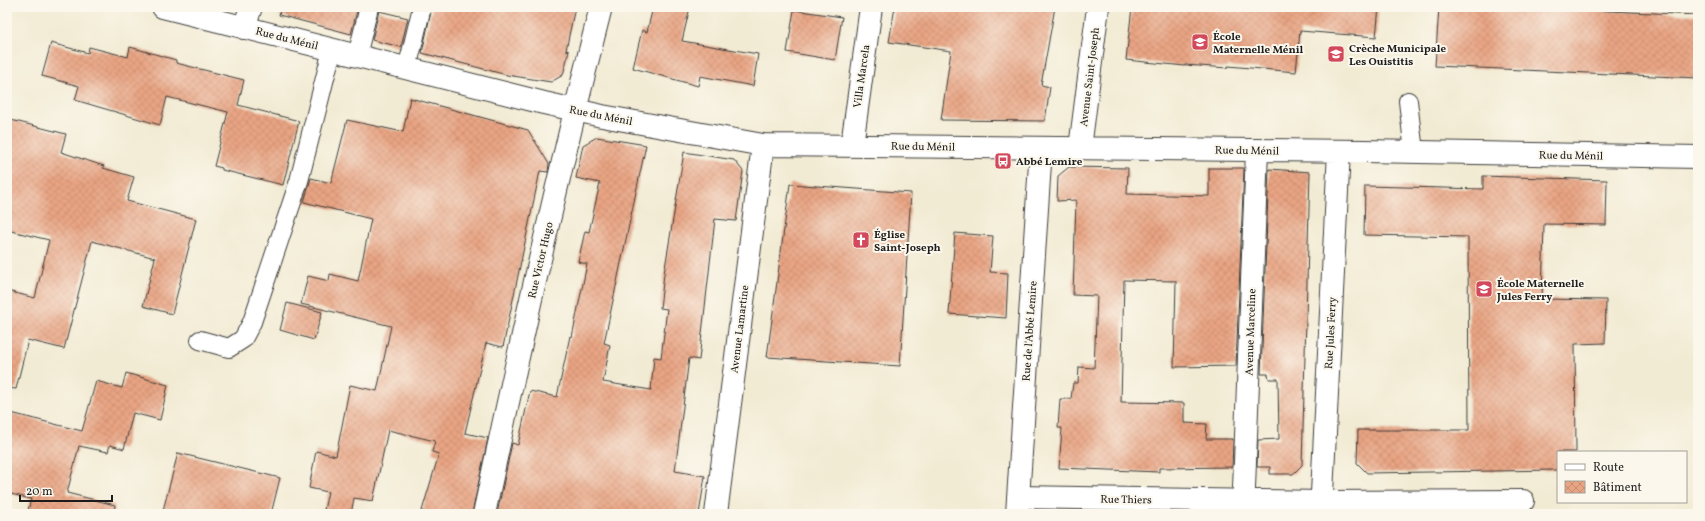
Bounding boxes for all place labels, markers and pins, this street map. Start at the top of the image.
place label: École Maternelle Ménil [1213,30,1304,58]
school or university icon: École Maternelle Ménil [1190,32,1210,52]
place label: Crèche Municipale Les Ouistitis [1349,42,1447,70]
school or university icon: Crèche Municipale Les Ouistitis [1326,44,1346,64]
bus stop icon: Abbé Lemire [993,151,1013,171]
place label: Abbé Lemire [1016,155,1083,170]
place label: Église Saint-Joseph [874,228,941,256]
church icon: Église Saint-Joseph [851,230,871,250]
place label: École Maternelle Jules Ferry [1496,277,1584,305]
school or university icon: École Maternelle Jules Ferry [1474,279,1494,299]

